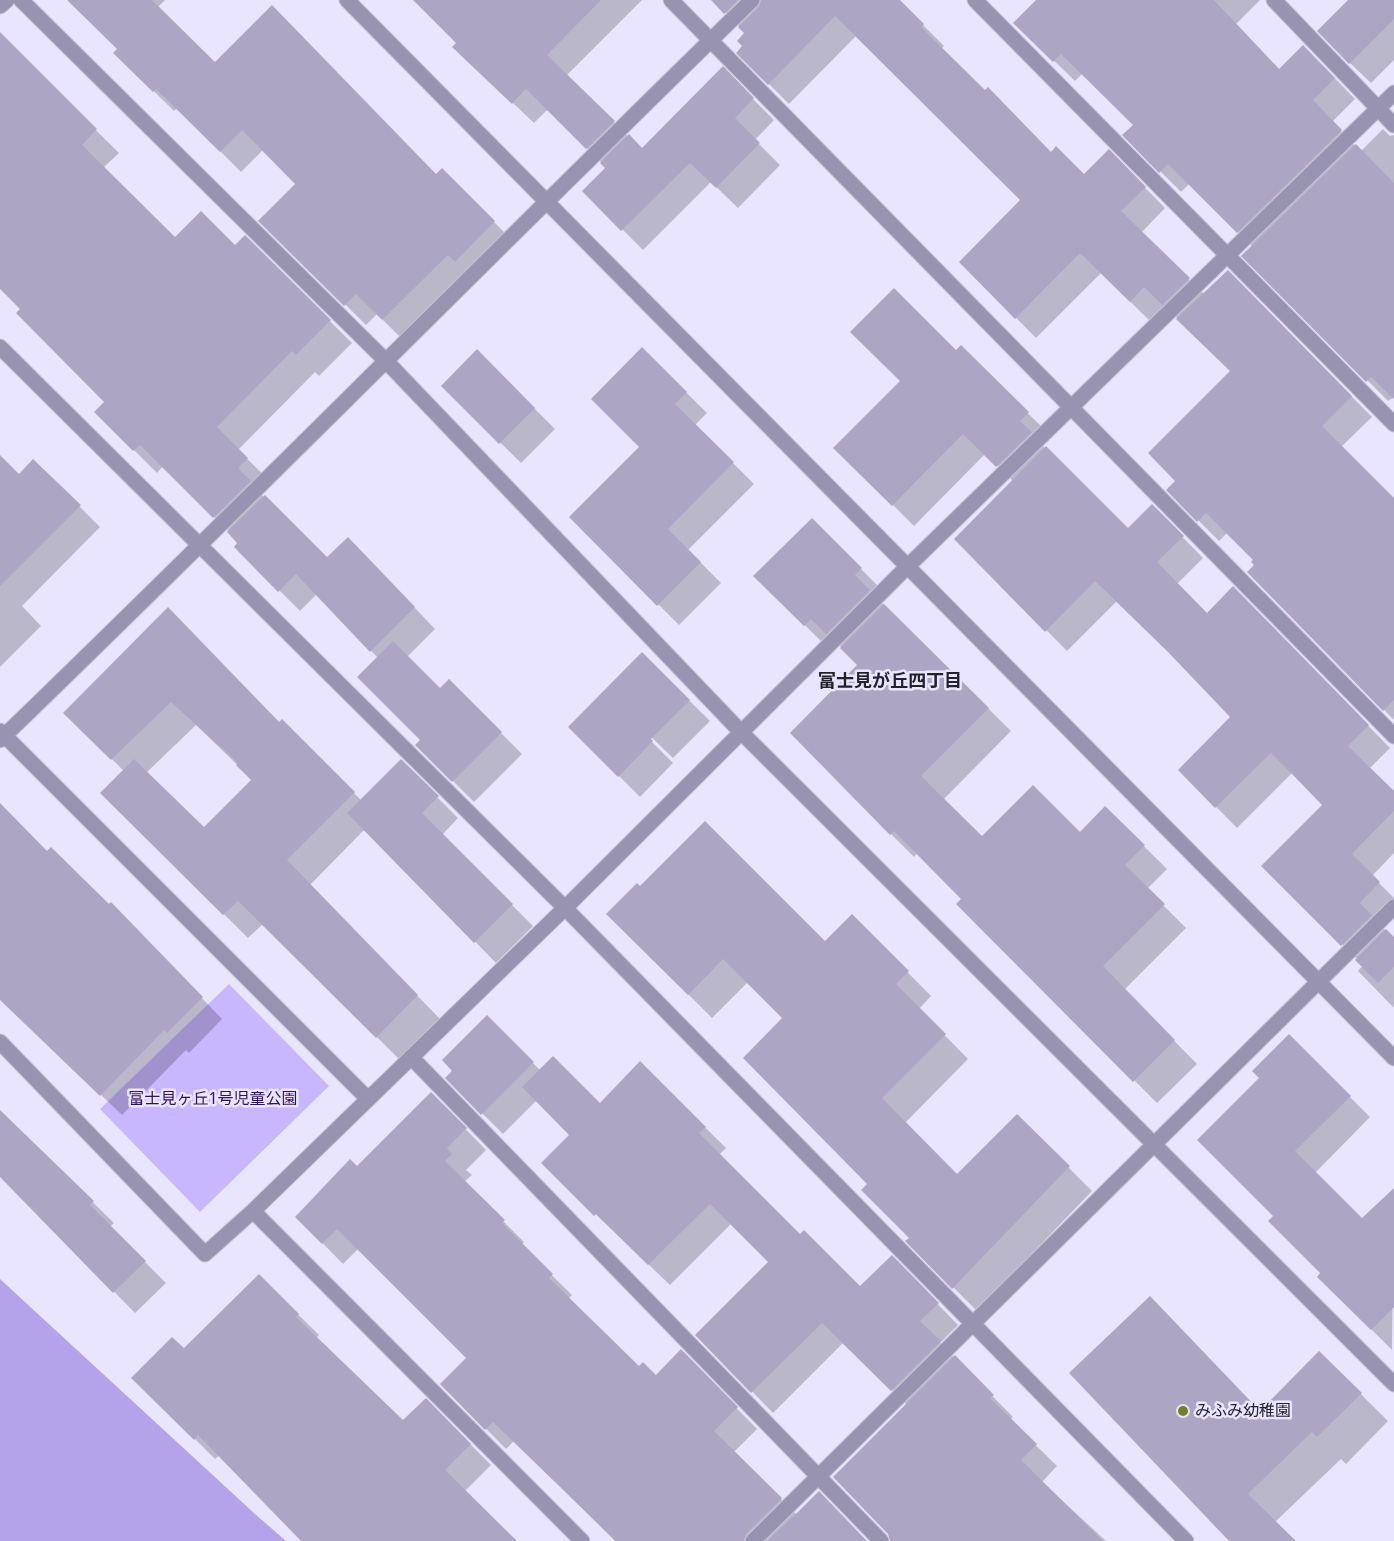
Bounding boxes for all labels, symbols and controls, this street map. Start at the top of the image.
district label: 富士見が丘四丁目 [818,671,962,693]
park label: 富士見ヶ丘1号児童公園 [128,1089,298,1109]
place label: みふみ幼稚園 [1195,1401,1291,1421]
marker: みふみ幼稚園 [1176,1404,1190,1418]

